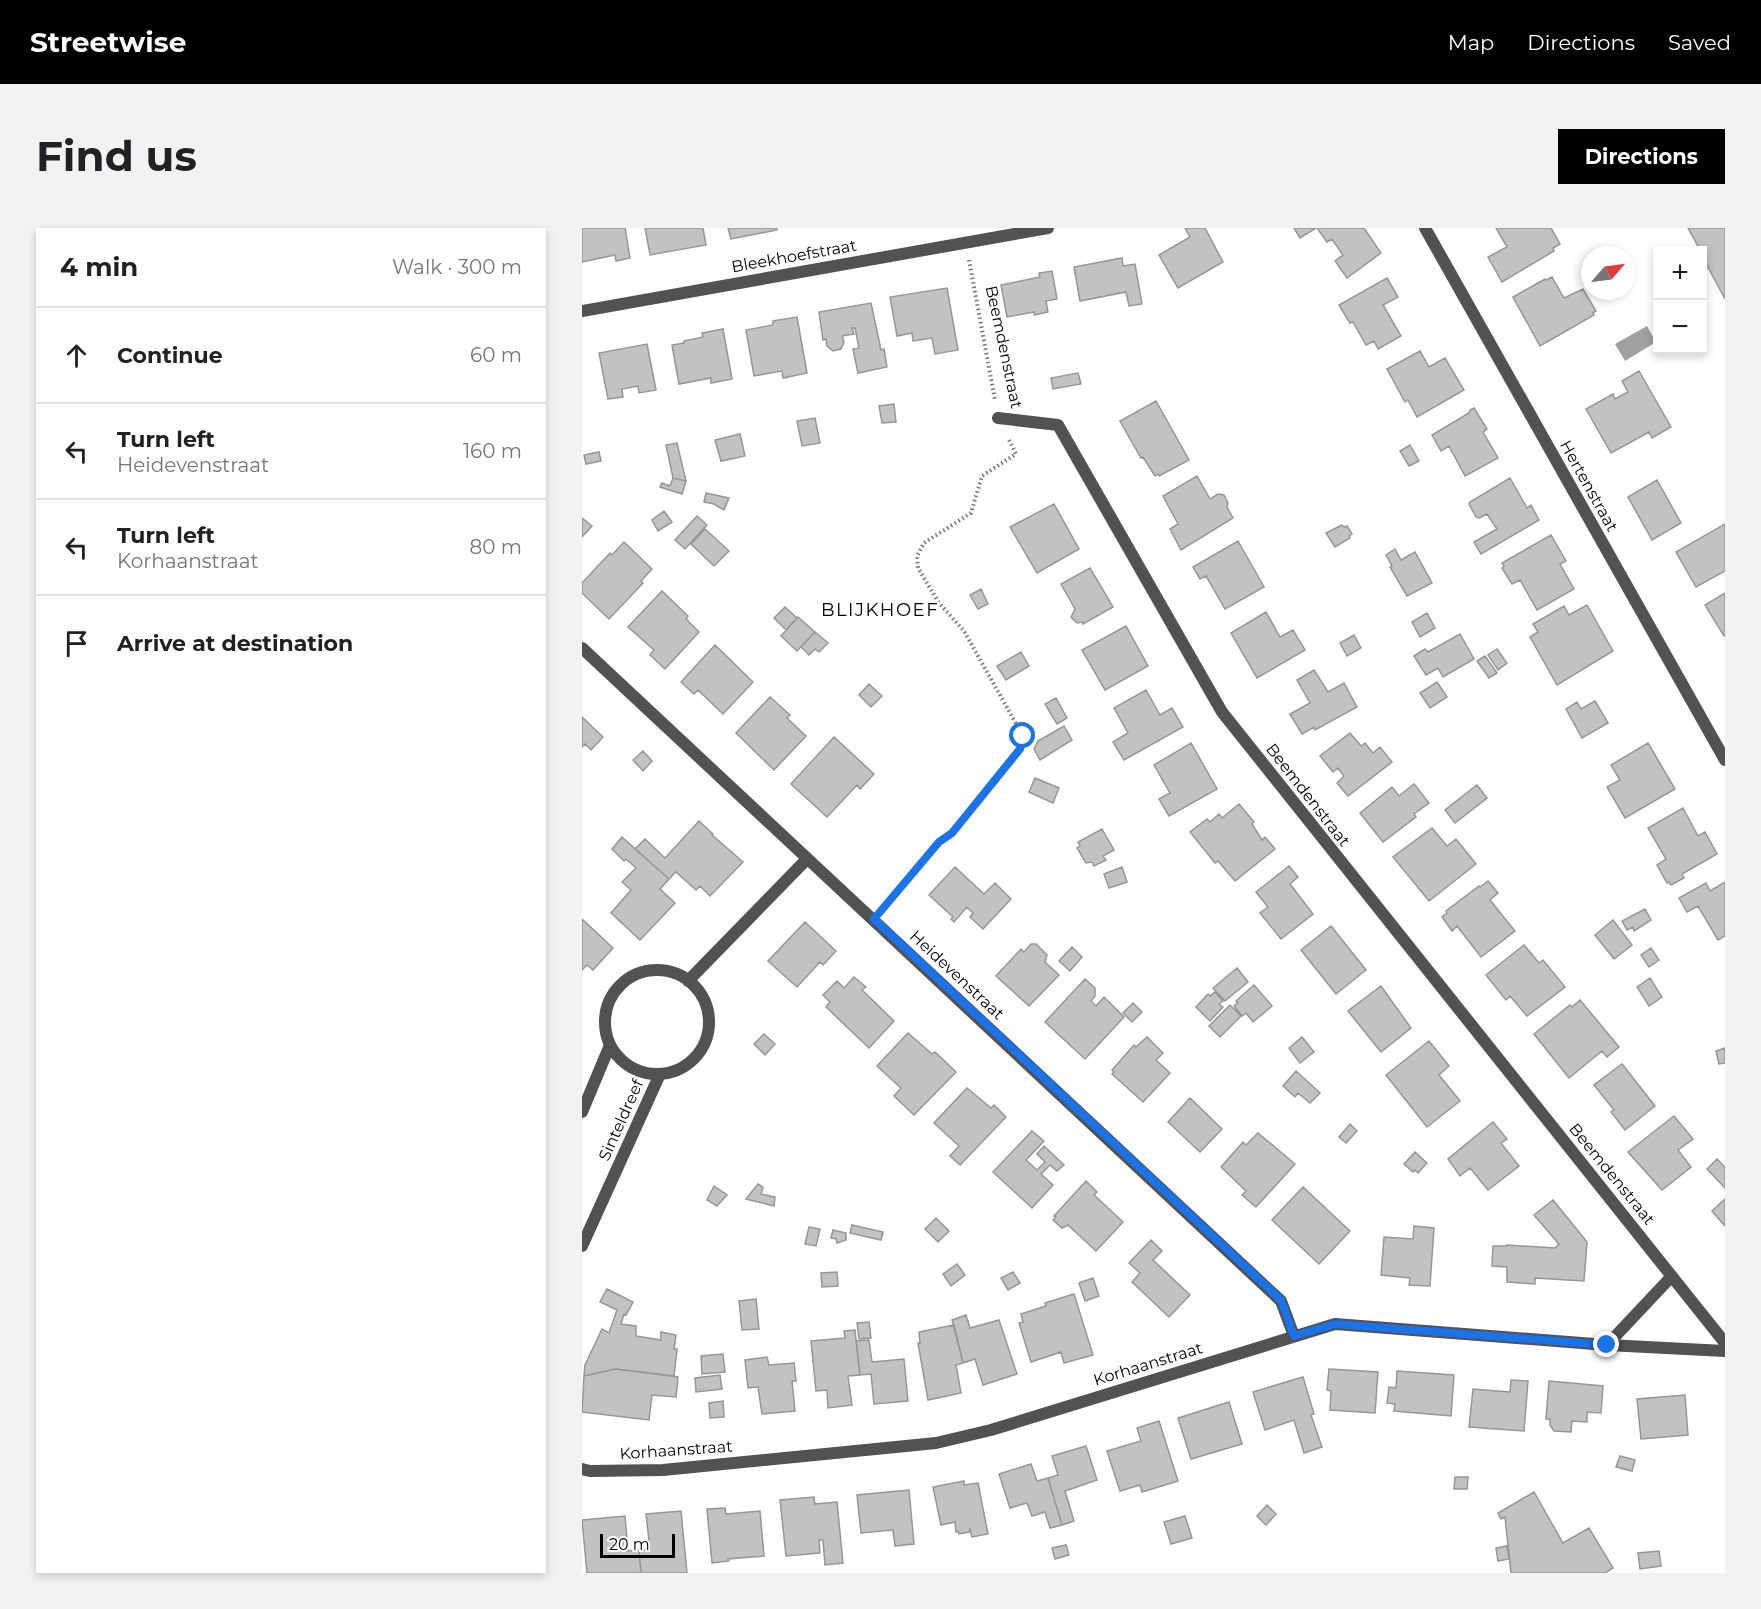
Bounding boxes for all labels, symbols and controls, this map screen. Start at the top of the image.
text: Streetwise [30,25,186,59]
text: Map [1448,30,1494,55]
text: Directions [1527,30,1635,55]
text: Saved [1668,30,1731,55]
button: Directions [1558,129,1725,184]
text: Find us [36,130,197,182]
street label: Bleekhoefstraat [730,236,859,276]
north arrow [1581,246,1635,300]
map controls [1653,246,1707,354]
button: + [1653,246,1707,300]
text: 4 min [60,251,138,283]
text: Walk · 300 m [392,255,522,279]
street label: Beemdenstraat [982,284,1026,411]
button: − [1653,300,1707,354]
icon: ahead [60,339,93,372]
text: Continue [117,342,223,369]
text: 60 m [470,343,522,367]
text: Turn left [117,426,215,453]
icon: left [60,435,93,468]
street label: Hertenstraat [1556,437,1622,535]
text: 160 m [463,439,522,463]
text: Heidevenstraat [117,453,269,477]
text: Turn left [117,522,215,549]
icon: left [60,531,93,564]
text: 80 m [470,535,522,559]
text: Korhaanstraat [117,549,259,573]
district label: BLIJKHOEF [821,599,939,621]
icon: arrive [60,627,93,660]
text: Arrive at destination [117,630,353,657]
route start [1009,722,1035,748]
street label: Beemdenstraat [1262,740,1354,851]
street label: Heidevenstraat [906,927,1008,1024]
street label: Sinteldreef [595,1076,648,1164]
street label: Beemdenstraat [1565,1119,1659,1229]
route end [1593,1331,1619,1357]
street label: Korhaanstraat [1091,1338,1205,1390]
street label: Korhaanstraat [619,1437,734,1463]
scale bar [600,1531,675,1558]
text: 20 m [609,1535,650,1554]

